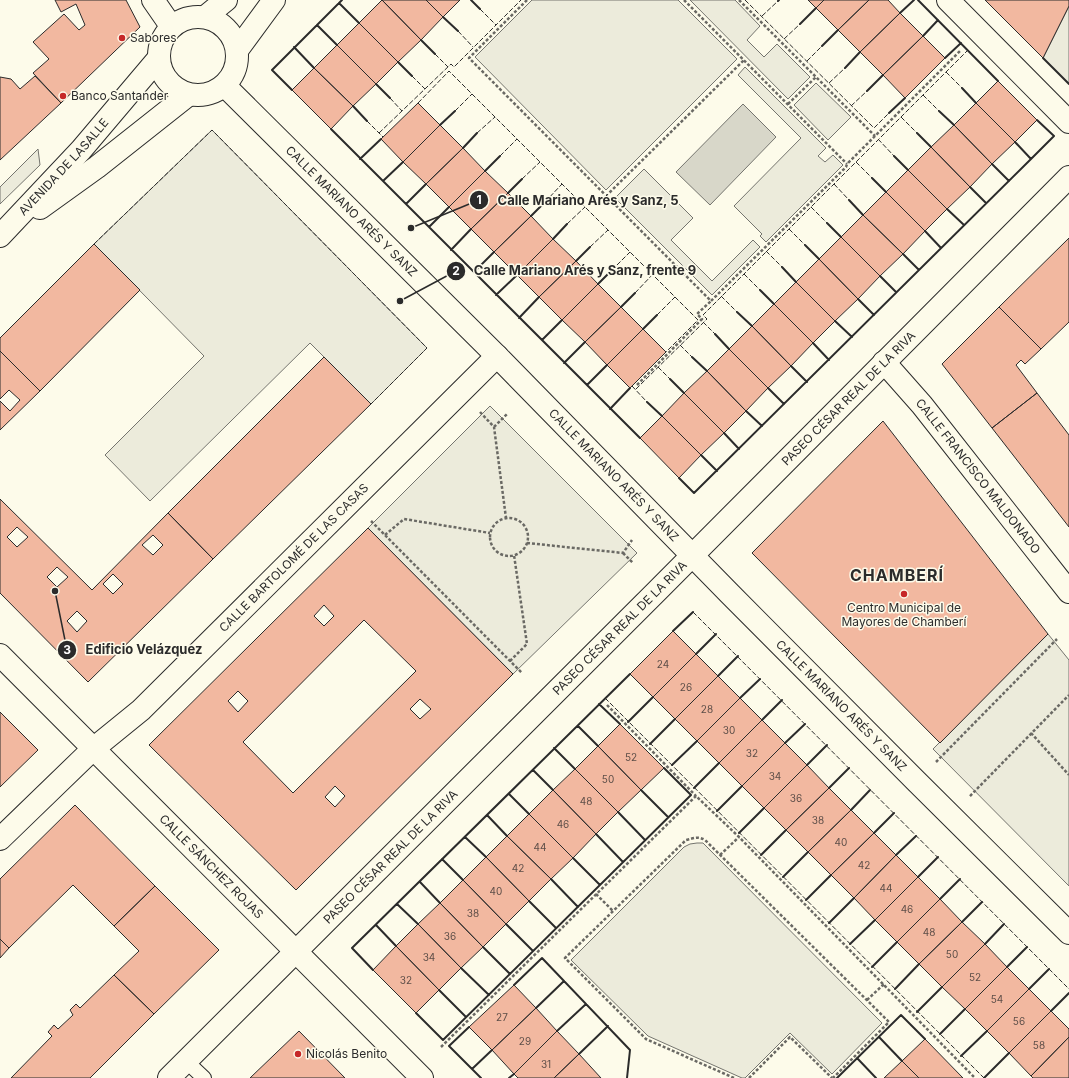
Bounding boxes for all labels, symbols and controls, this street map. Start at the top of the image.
place label: Sabores [130,30,177,45]
marker: Sabores [117,33,127,43]
place label: Banco Santander [71,88,169,103]
marker: Banco Santander [58,91,68,101]
street label: AVENIDA DE LASALLE [15,115,112,218]
street label: CALLE MARIANO ARÉS Y SANZ [283,143,421,280]
callout: Calle Mariano Arés y Sanz, 5 [469,187,687,212]
text: 1 [476,192,482,207]
text: Calle Mariano Arés y Sanz, 5 [498,192,678,208]
callout: Calle Mariano Arés y Sanz, frente 9 [446,258,704,283]
text: Calle Mariano Arés y Sanz, frente 9 [474,262,696,278]
text: 2 [452,263,460,278]
street label: PASEO CÉSAR REAL DE LA RIVA [778,328,918,468]
street label: CALLE FRANCISCO MALDONADO [913,395,1044,556]
street label: CALLE MARIANO ARÉS Y SANZ [546,405,682,544]
street label: CALLE BARTOLOMÉ DE LAS CASAS [216,480,372,635]
street label: PASEO CÉSAR REAL DE LA RIVA [549,557,690,698]
district label: CHAMBERÍ [850,565,944,585]
marker: Centro Municipal de Mayores de Chamberí [899,589,909,599]
place label: Centro Municipal de Mayores de Chamberí [842,600,967,629]
callout: Edificio Velázquez [57,637,210,662]
street label: CALLE MARIANO ARÉS Y SANZ [773,637,910,774]
text: Edificio Velázquez [86,641,202,657]
text: 3 [63,642,71,657]
house number: 24 [657,658,669,670]
house number: 26 [680,681,692,693]
house number: 28 [701,703,713,715]
house number: 30 [723,724,735,736]
house number: 32 [746,747,758,759]
house number: 52 [625,751,637,763]
house number: 34 [769,770,781,782]
house number: 50 [602,773,614,785]
street label: PASEO CÉSAR REAL DE LA RIVA [320,786,460,927]
house number: 36 [790,792,802,804]
house number: 48 [580,795,592,807]
street label: CALLE SÁNCHEZ ROJAS [156,811,267,922]
house number: 38 [812,814,824,826]
house number: 46 [557,818,569,830]
house number: 40 [835,836,847,848]
house number: 44 [534,841,546,853]
house number: 42 [858,859,870,871]
house number: 42 [512,862,524,874]
house number: 44 [880,882,892,894]
house number: 40 [490,885,502,897]
house number: 46 [901,903,913,915]
house number: 38 [467,907,479,919]
house number: 48 [923,926,935,938]
house number: 36 [444,930,456,942]
house number: 50 [946,948,958,960]
house number: 34 [423,951,435,963]
house number: 52 [969,971,981,983]
house number: 32 [400,974,412,986]
house number: 54 [991,993,1003,1005]
house number: 27 [496,1011,508,1023]
house number: 56 [1013,1015,1025,1027]
house number: 29 [519,1035,531,1047]
house number: 58 [1033,1039,1045,1051]
place label: Nicolás Benito [306,1046,387,1061]
marker: Nicolás Benito [293,1049,303,1059]
house number: 31 [541,1058,551,1070]

